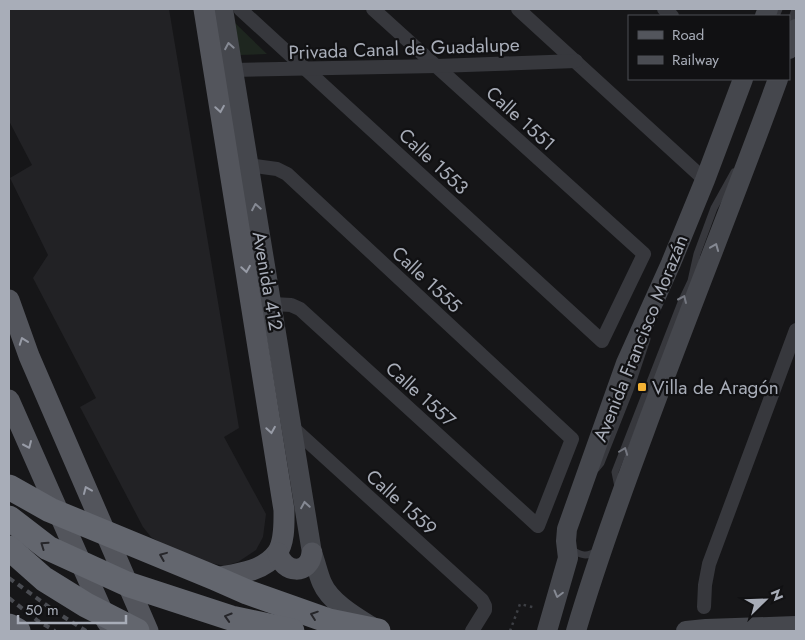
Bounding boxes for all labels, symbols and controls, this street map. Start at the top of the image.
legend [628,15,790,80]
text: Road [672,24,704,46]
street label: Privada Canal de Guadalupe [288,31,520,66]
one-way arrow [225,42,235,51]
text: Railway [672,49,719,71]
street label: Calle 1551 [480,80,561,157]
one-way arrow [215,104,225,113]
street label: Calle 1553 [393,122,475,201]
one-way arrow [251,202,261,211]
street label: Avenida 412 [245,229,290,333]
street label: Avenida Francisco Morazán [587,231,694,446]
street label: Calle 1555 [386,240,468,319]
one-way arrow [709,243,719,252]
one-way arrow [240,265,250,274]
one-way arrow [676,295,687,304]
one-way arrow [19,337,29,345]
street label: Calle 1557 [380,355,462,433]
place label: Villa de Aragón [652,374,779,401]
marker: Villa de Aragón [636,381,648,393]
one-way arrow [266,425,276,434]
one-way arrow [22,440,33,449]
one-way arrow [617,447,628,456]
street label: Calle 1559 [360,463,443,542]
one-way arrow [82,486,93,495]
one-way arrow [300,501,310,509]
one-way arrow [40,542,50,551]
one-way arrow [159,551,167,561]
north arrow [740,575,790,625]
text: N [766,586,788,604]
one-way arrow [553,590,564,599]
scale bar [18,592,125,624]
text: 50 m [25,599,59,621]
one-way arrow [310,611,318,621]
one-way arrow [224,612,232,622]

